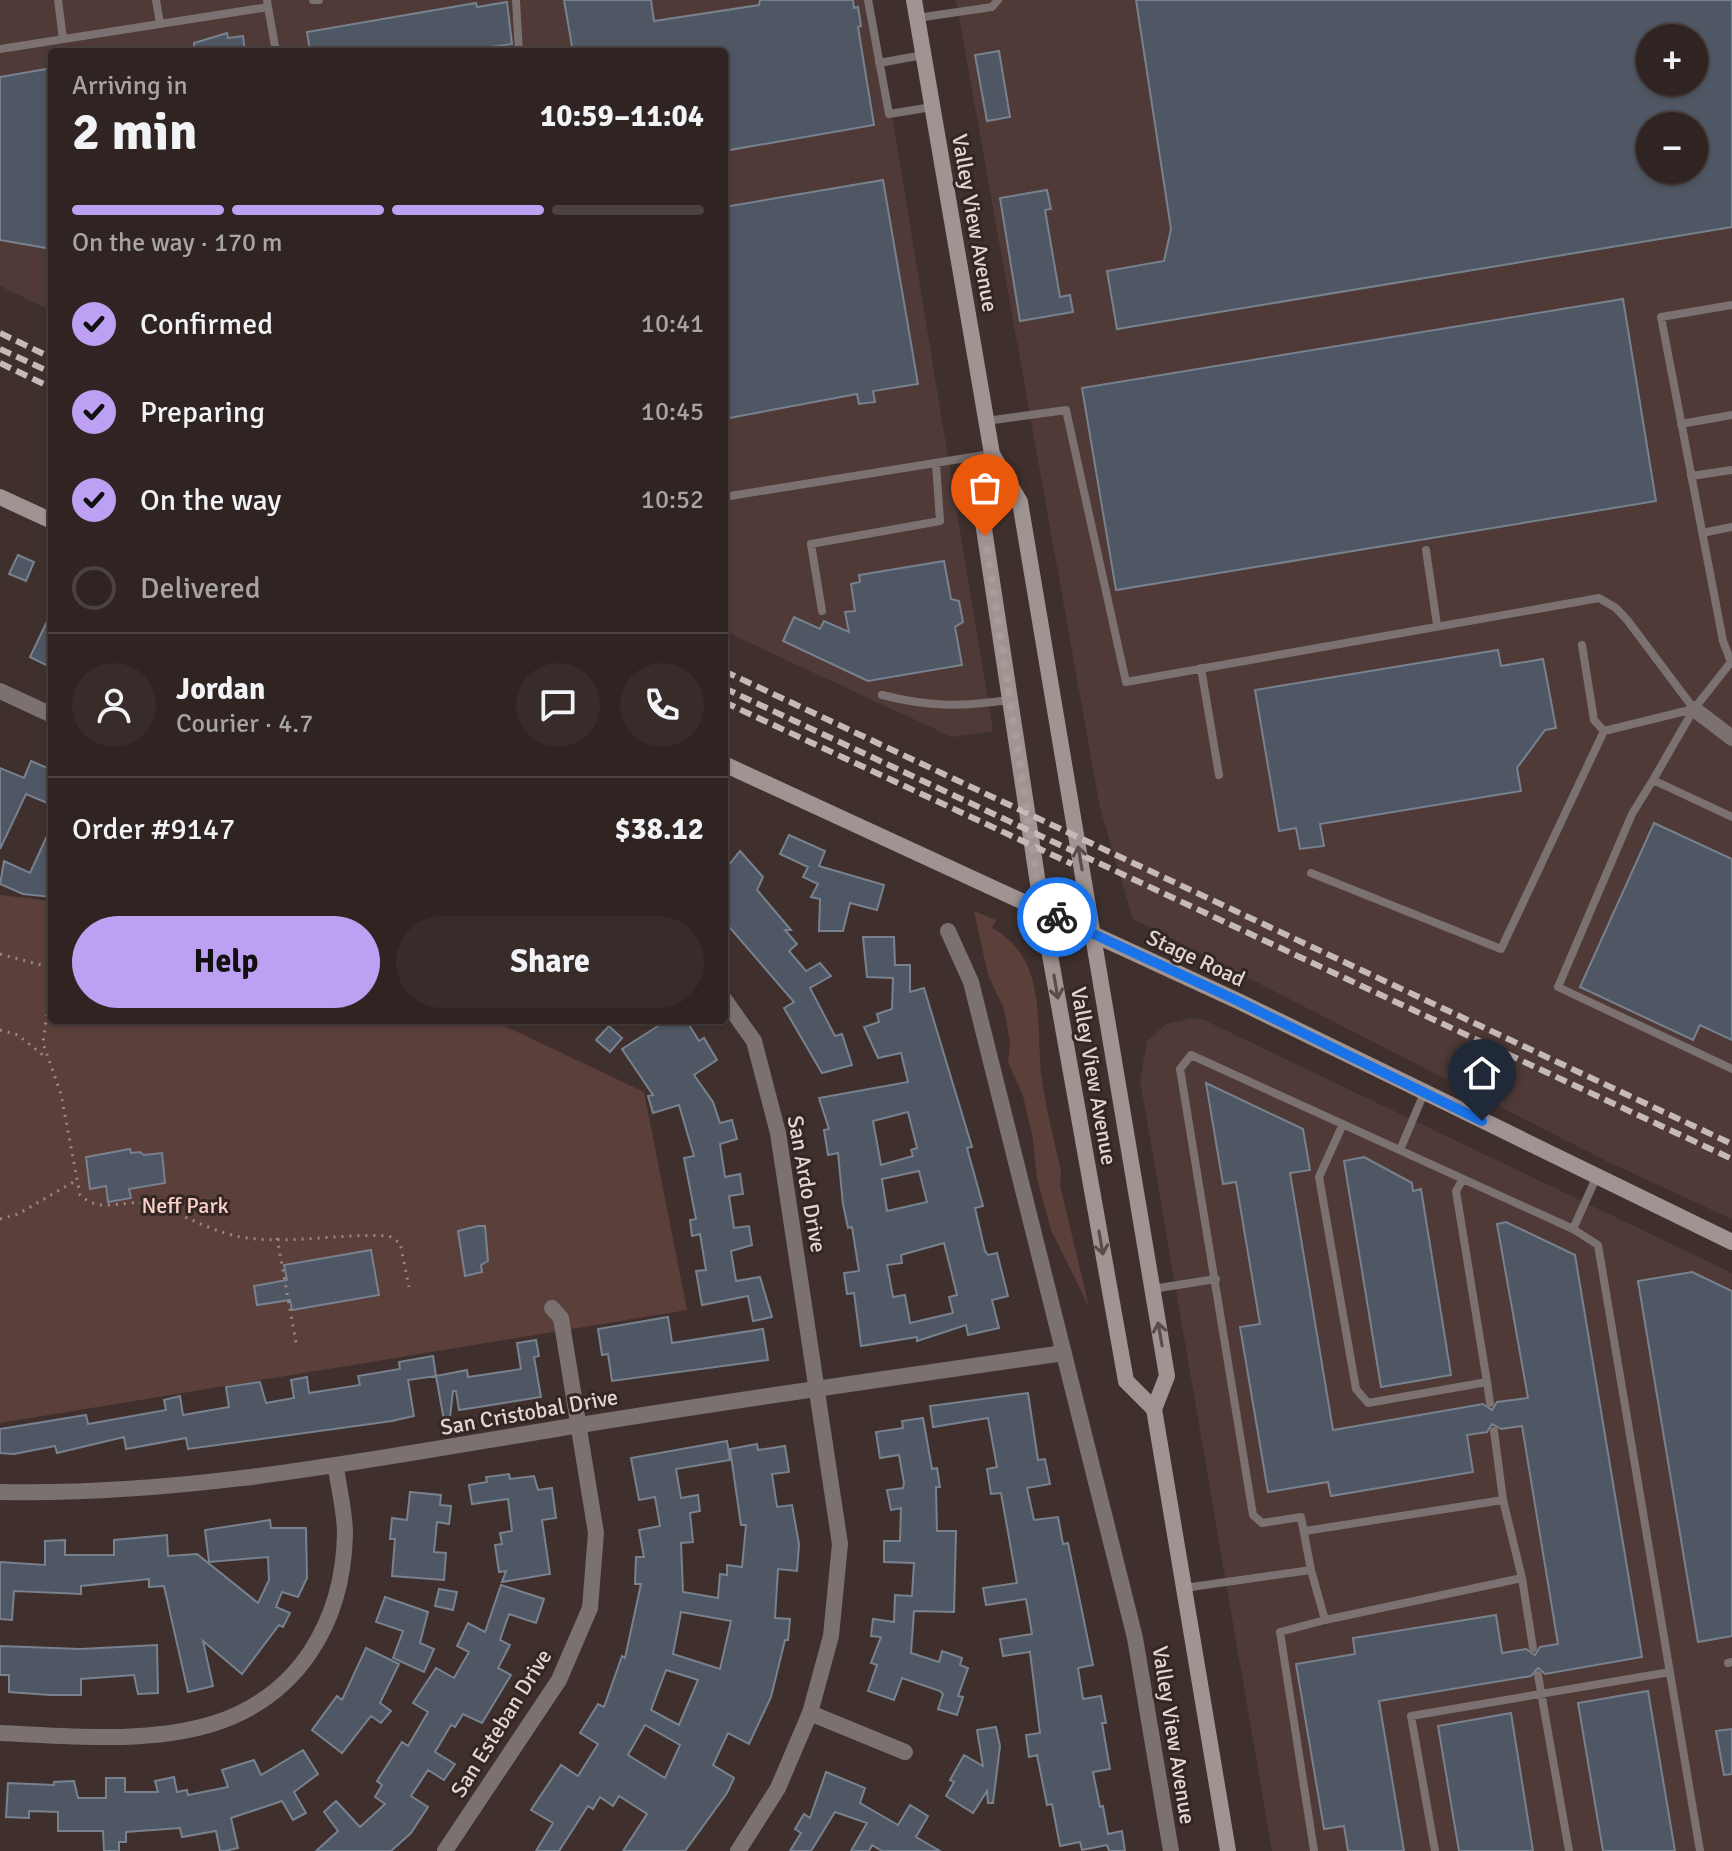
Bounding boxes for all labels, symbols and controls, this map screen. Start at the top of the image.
map controls [1636,24,1708,184]
button: + [1636,24,1708,96]
text: Arriving in [72,70,188,102]
text: 10:59–11:04 [540,98,704,135]
text: 2 min [72,100,198,164]
button: − [1636,112,1708,184]
street label: Valley View Avenue [946,132,1004,314]
text: On the way · 170 m [72,227,282,259]
icon: check [72,302,116,346]
text: Confirmed [140,306,273,343]
text: 10:41 [641,308,704,340]
icon: check [72,390,116,434]
text: Preparing [140,394,265,431]
text: 10:45 [641,396,704,428]
pin [951,454,1019,536]
icon: bag [963,466,1007,510]
icon: check [72,478,116,522]
text: On the way [140,482,281,519]
text: 10:52 [641,484,704,516]
text: Delivered [140,570,261,607]
button: person [72,663,156,747]
button: chat [516,663,600,747]
button: phone [620,663,704,747]
text: Jordan [176,671,265,708]
text: Courier · 4.7 [176,708,313,740]
text: Order #9147 [72,811,235,848]
text: $38.12 [614,811,704,848]
one-way arrow [1072,846,1087,871]
courier [1017,877,1097,957]
icon: bike [1035,895,1079,939]
button: Help [72,916,380,1008]
button: Share [396,916,704,1008]
street label: Stage Road [1142,923,1250,993]
one-way arrow [1050,974,1065,999]
street label: Valley View Avenue [1065,985,1123,1167]
pin [1448,1039,1516,1121]
icon: home [1460,1051,1504,1095]
street label: San Ardo Drive [782,1113,832,1255]
park label: Neff Park [141,1192,229,1219]
one-way arrow [1095,1230,1110,1255]
one-way arrow [1152,1322,1167,1348]
street label: San Cristobal Drive [438,1383,620,1441]
street label: San Esteban Drive [445,1644,557,1802]
street label: Valley View Avenue [1147,1644,1201,1826]

